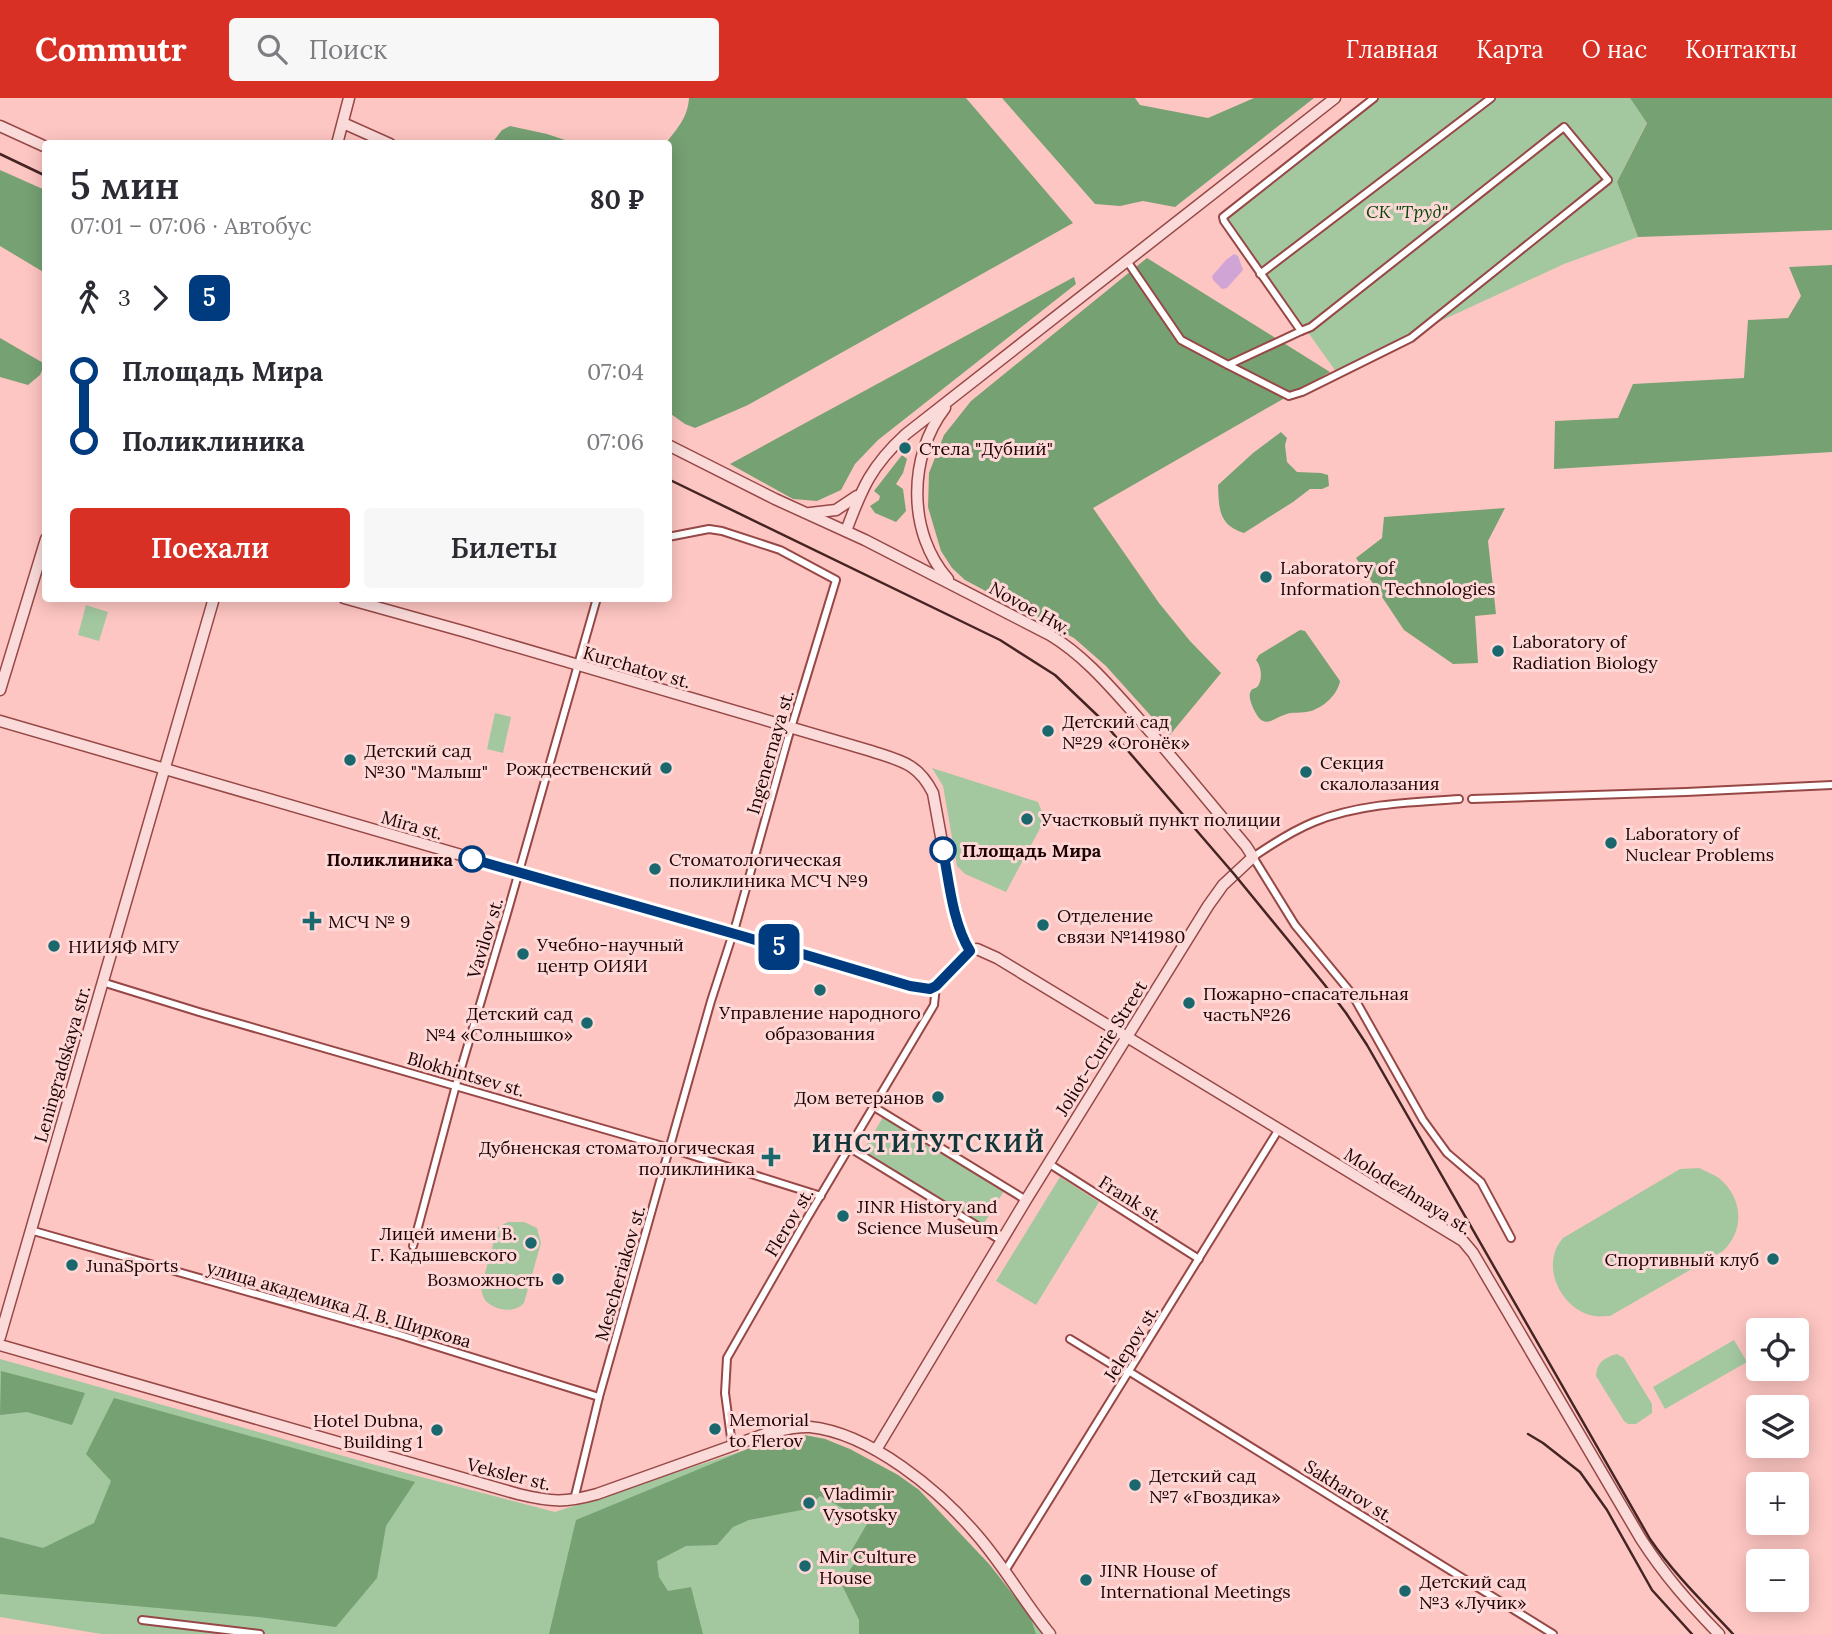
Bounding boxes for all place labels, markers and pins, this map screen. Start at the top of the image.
place label: Стела "Дубний" [919,437,1053,460]
marker: Стела "Дубний" [897,440,913,456]
place label: Laboratory of Information Technologies [1280,556,1496,600]
marker: Laboratory of Information Technologies [1258,569,1274,585]
place label: Laboratory of Radiation Biology [1512,630,1658,674]
marker: Laboratory of Radiation Biology [1490,643,1506,659]
place label: Детский сад №29 «Огонёк» [1062,710,1190,754]
marker: Детский сад №29 «Огонёк» [1040,723,1056,739]
place label: Детский сад №30 "Малыш" [364,739,488,783]
place label: Секция скалолазания [1320,751,1439,795]
marker: Детский сад №30 "Малыш" [342,752,358,768]
place label: Рождественский [506,757,652,780]
marker: Рождественский [658,760,674,776]
marker: Секция скалолазания [1298,764,1314,780]
place label: Участковый пункт полиции [1040,808,1281,831]
marker: Участковый пункт полиции [1019,811,1035,827]
place label: Laboratory of Nuclear Problems [1625,822,1774,866]
marker: Laboratory of Nuclear Problems [1603,835,1619,851]
marker: Площадь Мира [930,837,956,863]
place label: Площадь Мира [962,839,1102,862]
marker: Поликлиника [459,846,485,872]
place label: Поликлиника [327,848,454,871]
place label: Стоматологическая поликлиника МСЧ №9 [669,848,868,892]
marker: Стоматологическая поликлиника МСЧ №9 [647,861,663,877]
place label: Отделение связи №141980 [1057,904,1185,948]
place label: МСЧ № 9 [328,910,410,933]
marker: МСЧ № 9 [302,911,322,931]
marker: Отделение связи №141980 [1035,917,1051,933]
place label: Учебно-научный центр ОИЯИ [536,933,684,977]
place label: НИИЯФ МГУ [68,935,180,958]
marker: НИИЯФ МГУ [46,938,62,954]
marker: Учебно-научный центр ОИЯИ [515,946,531,962]
marker: Управление народного образования [812,982,828,998]
place label: Пожарно-спасательная часть№26 [1203,982,1409,1026]
marker: Пожарно-спасательная часть№26 [1181,995,1197,1011]
place label: Управление народного образования [718,1001,921,1045]
place label: Детский сад №4 «Солнышко» [425,1002,573,1046]
marker: Детский сад №4 «Солнышко» [579,1015,595,1031]
place label: Дом ветеранов [794,1086,924,1109]
marker: Дом ветеранов [930,1089,946,1105]
place label: Дубненская стоматологическая поликлиника [479,1136,755,1180]
marker: Дубненская стоматологическая поликлиника [761,1147,781,1167]
place label: JINR History and Science Museum [856,1195,999,1239]
marker: JINR History and Science Museum [835,1208,851,1224]
place label: Лицей имени В. Г. Кадышевского [370,1222,517,1266]
marker: Лицей имени В. Г. Кадышевского [523,1235,539,1251]
place label: Спортивный клуб [1604,1248,1759,1271]
marker: Спортивный клуб [1765,1251,1781,1267]
place label: JunaSports [85,1254,178,1277]
marker: JunaSports [64,1257,80,1273]
place label: Возможность [427,1268,544,1291]
marker: Возможность [550,1271,566,1287]
place label: Memorial to Flerov [729,1408,809,1452]
place label: Hotel Dubna, Building 1 [313,1409,423,1453]
marker: Memorial to Flerov [707,1421,723,1437]
marker: Hotel Dubna, Building 1 [429,1422,445,1438]
place label: Детский сад №7 «Гвоздика» [1149,1464,1281,1508]
marker: Детский сад №7 «Гвоздика» [1127,1477,1143,1493]
place label: Vladimir Vysotsky [822,1482,898,1526]
marker: Vladimir Vysotsky [801,1495,817,1511]
place label: Mir Culture House [819,1545,917,1589]
marker: Mir Culture House [797,1558,813,1574]
place label: JINR House of International Meetings [1099,1559,1291,1603]
place label: Детский сад №3 «Лучик» [1419,1570,1526,1614]
marker: JINR House of International Meetings [1078,1572,1094,1588]
marker: Детский сад №3 «Лучик» [1397,1583,1413,1599]

